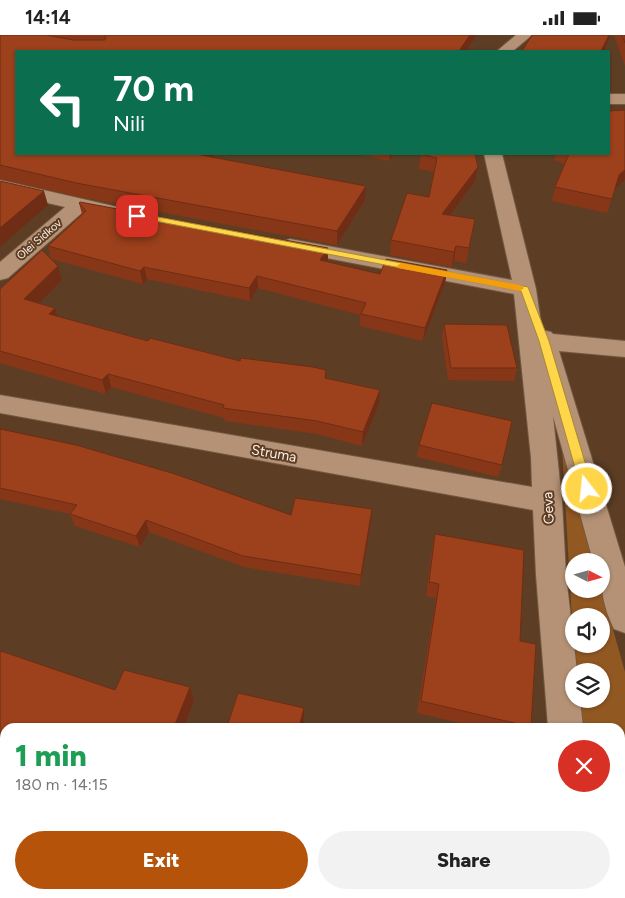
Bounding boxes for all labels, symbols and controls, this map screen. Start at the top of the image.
text: 14:14 [25,6,71,29]
text: 70 m [113,68,194,110]
icon: left [30,70,95,135]
text: Nili [113,110,145,137]
pin [116,195,158,237]
icon: arrive [123,202,151,230]
street label: Olei Sidkov [14,216,65,262]
street label: Struma [250,441,298,466]
position arrow [560,462,612,514]
street label: Geva [539,491,558,525]
north arrow [565,553,610,597]
map controls [565,553,610,708]
button: sound [565,608,610,653]
button: layers [565,663,610,708]
text: 1 min [15,737,87,774]
button: close [558,740,610,792]
text: 180 m · 14:15 [15,775,108,794]
button: Exit [15,831,308,889]
button: Share [318,831,610,889]

